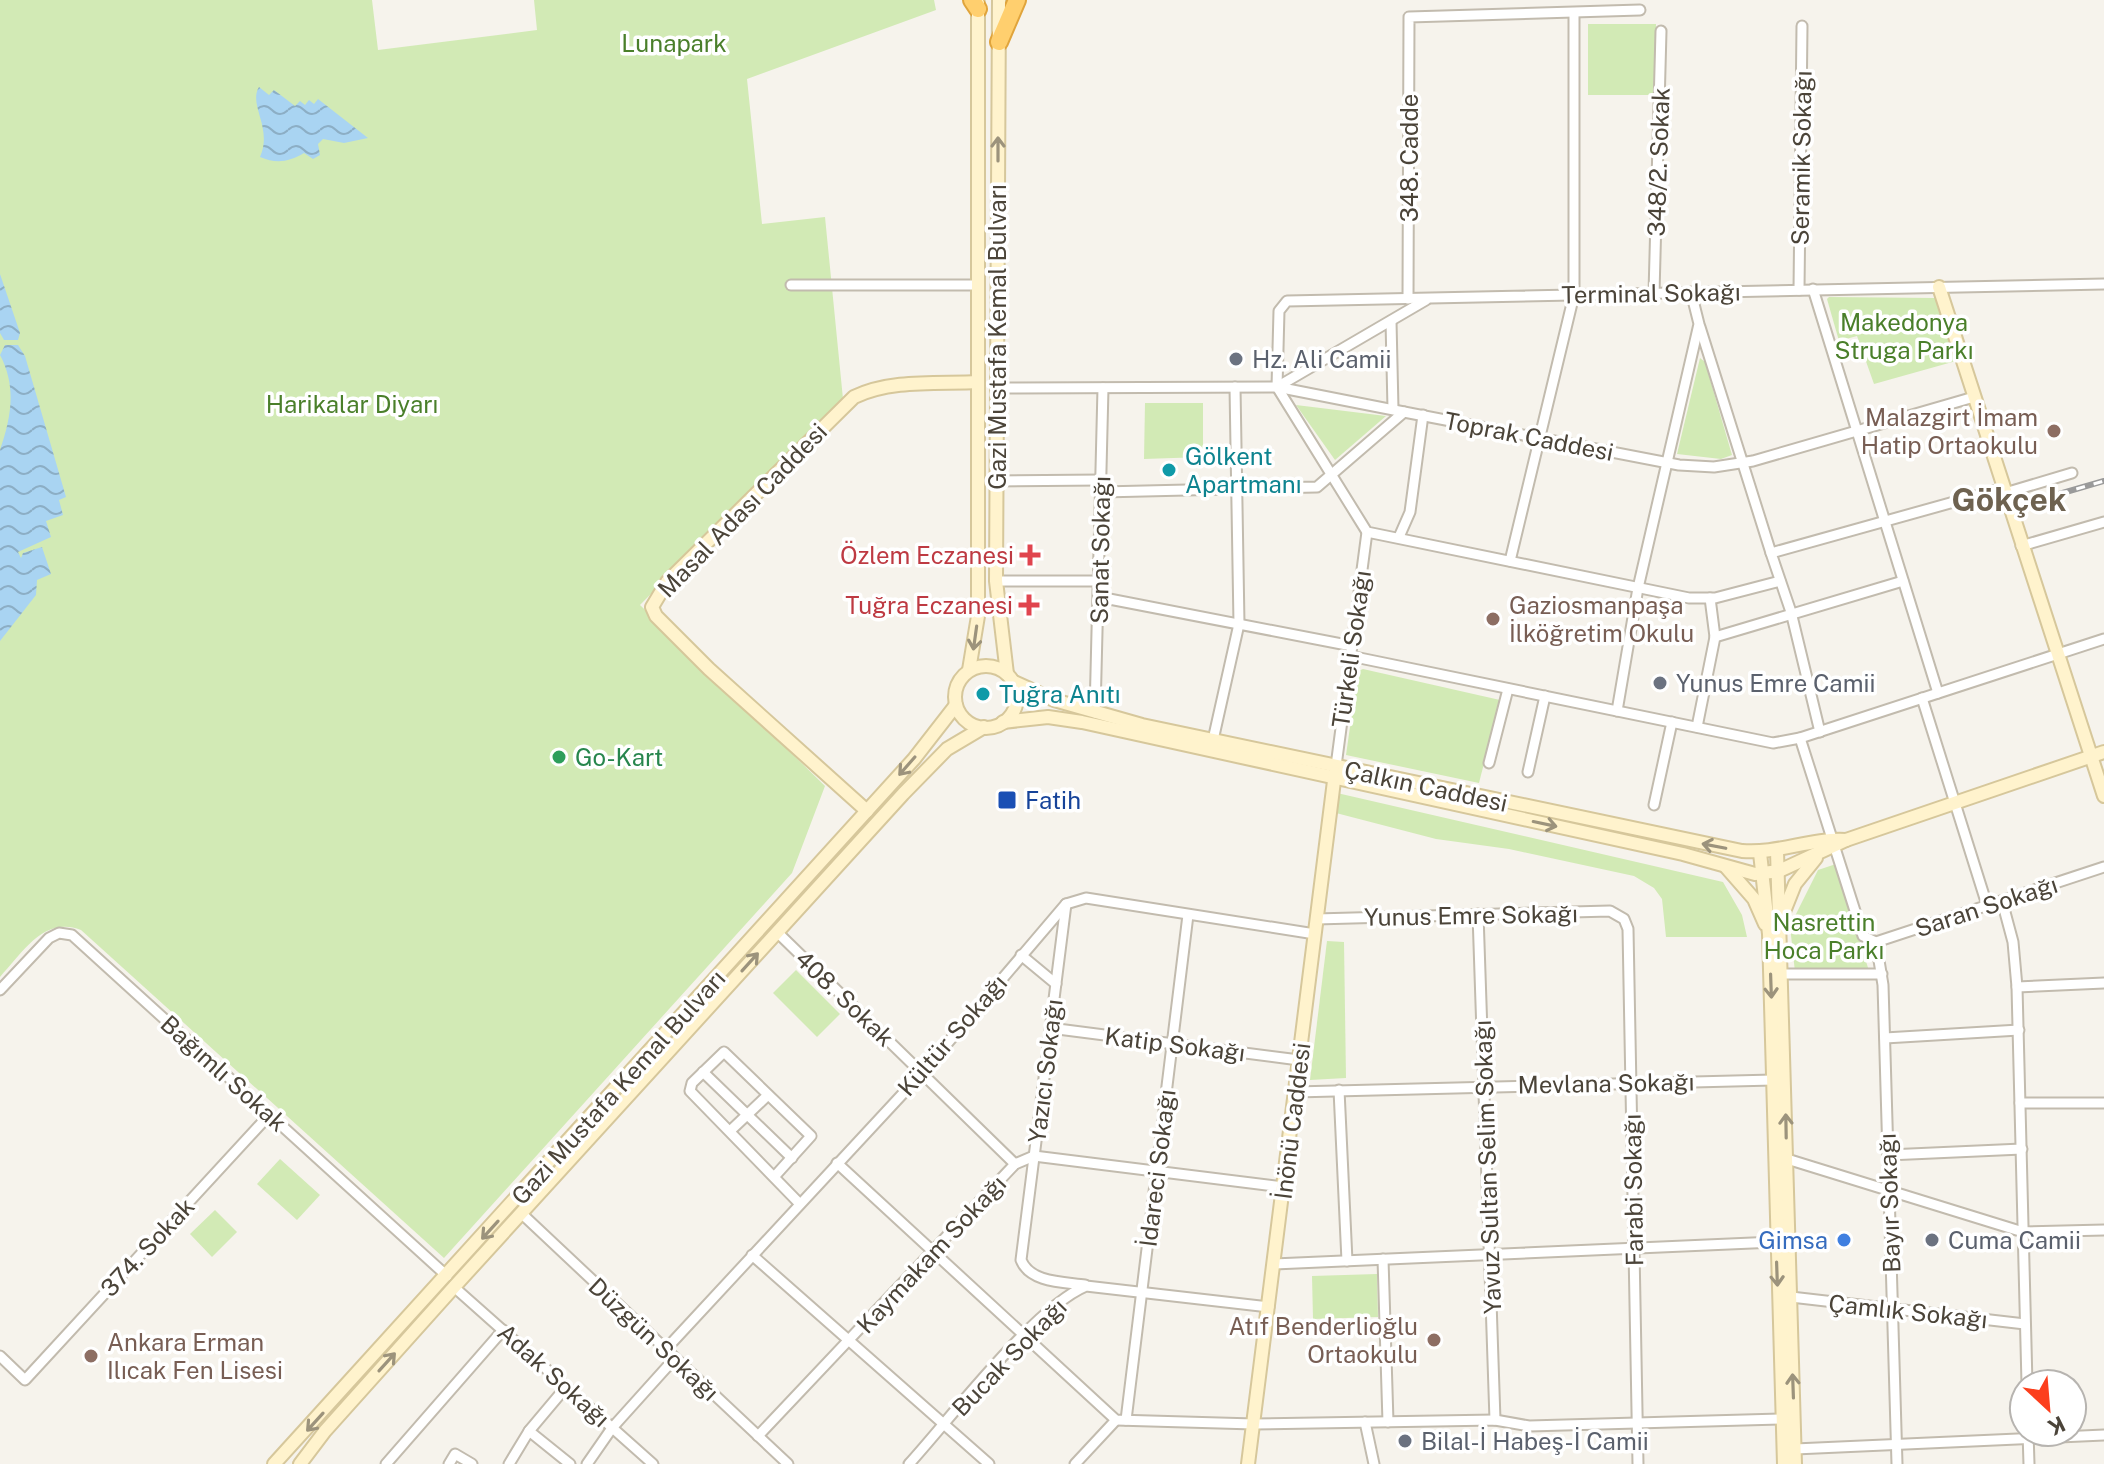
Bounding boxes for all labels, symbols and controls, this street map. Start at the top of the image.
park label: Lunapark [621,29,727,57]
street label: Seramik Sokağı [1785,70,1817,246]
street label: 348/2. Sokak [1641,87,1675,237]
street label: 348. Cadde [1395,94,1423,222]
one-way arrow [990,136,1006,163]
street label: Gazi Mustafa Kemal Bulvarı [983,184,1011,490]
street label: Terminal Sokağı [1561,277,1741,309]
park label: Makedonya Struga Parkı [1835,308,1973,364]
place label: Hz. Ali Camii [1252,345,1391,373]
marker: Hz. Ali Camii [1227,350,1245,368]
park label: Harikalar Diyarı [266,390,438,418]
place label: Malazgirt İmam Hatip Ortaokulu [1861,403,2038,459]
street label: Toprak Caddesi [1442,406,1616,466]
street label: Masal Adası Caddesi [652,417,832,603]
marker: Malazgirt İmam Hatip Ortaokulu [2045,422,2063,440]
place label: Gölkent Apartmanı [1185,442,1301,498]
marker: Gölkent Apartmanı [1160,461,1178,479]
street label: Sanat Sokağı [1085,476,1115,624]
district label: Gökçek [1952,481,2066,518]
place label: Özlem Eczanesi [840,540,1014,569]
marker: Özlem Eczanesi [1021,546,1039,564]
street label: Türkeli Sokağı [1326,569,1376,729]
place label: Tuğra Eczanesi [845,591,1013,619]
place label: Gaziosmanpaşa İlköğretim Okulu [1509,591,1694,647]
marker: Tuğra Eczanesi [1020,596,1038,614]
marker: Gaziosmanpaşa İlköğretim Okulu [1484,610,1502,628]
one-way arrow [967,625,982,650]
place label: Yunus Emre Camii [1676,669,1875,697]
marker: Yunus Emre Camii [1651,674,1669,692]
place label: Tuğra Anıtı [999,680,1121,708]
marker: Tuğra Anıtı [974,685,992,703]
place label: Go-Kart [575,743,663,771]
marker: Go-Kart [550,748,568,766]
street label: Çalkın Caddesi [1342,755,1510,817]
one-way arrow [899,756,917,776]
place label: Fatih [1025,786,1081,814]
marker: Fatih [996,789,1018,811]
one-way arrow [1532,817,1558,832]
one-way arrow [1702,838,1727,853]
street label: Saran Sokağı [1911,870,2061,942]
street label: Yunus Emre Sokağı [1364,899,1578,931]
park label: Nasrettin Hoca Parkı [1764,908,1884,964]
street label: 408. Sokak [790,944,900,1052]
one-way arrow [740,952,759,972]
street label: Gazi Mustafa Kemal Bulvarı [505,964,731,1210]
street label: Kültür Sokağı [892,969,1012,1101]
one-way arrow [1763,972,1778,999]
street label: Yazıcı Sokağı [1022,997,1068,1145]
street label: Bağımlı Sokak [155,1009,293,1137]
street label: Yavuz Sultan Selim Sokağı [1468,1019,1506,1315]
street label: Katip Sokağı [1103,1022,1247,1066]
street label: İnönü Caddesi [1268,1041,1316,1201]
street label: Mevlana Sokağı [1517,1067,1695,1099]
street label: İdareci Sokağı [1133,1088,1181,1248]
one-way arrow [1779,1113,1794,1140]
street label: Farabi Sokağı [1618,1114,1648,1266]
street label: Bayır Sokağı [1873,1133,1905,1273]
street label: Kaymakam Sokağı [851,1169,1011,1339]
street label: 374. Sokak [94,1192,200,1302]
one-way arrow [481,1219,499,1239]
place label: Gimsa [1758,1226,1828,1254]
place label: Cuma Camii [1948,1226,2081,1254]
marker: Gimsa [1835,1231,1853,1249]
marker: Cuma Camii [1923,1231,1941,1249]
one-way arrow [1769,1260,1784,1287]
street label: Düzgün Sokağı [583,1272,725,1406]
street label: Çamlık Sokağı [1827,1289,1989,1333]
street label: Bucak Sokağı [946,1292,1072,1422]
place label: Atıf Benderlioğlu Ortaokulu [1229,1312,1418,1368]
street label: Adak Sokağı [492,1318,616,1432]
place label: Ankara Erman Ilıcak Fen Lisesi [107,1328,283,1384]
marker: Atıf Benderlioğlu Ortaokulu [1425,1331,1443,1349]
marker: Ankara Erman Ilıcak Fen Lisesi [82,1347,100,1365]
one-way arrow [378,1353,396,1373]
north arrow [2008,1368,2088,1448]
one-way arrow [1785,1373,1801,1400]
text: K [2044,1411,2070,1441]
one-way arrow [306,1412,324,1432]
place label: Bilal-İ Habeş-İ Camii [1421,1427,1649,1455]
marker: Bilal-İ Habeş-İ Camii [1396,1432,1414,1450]

